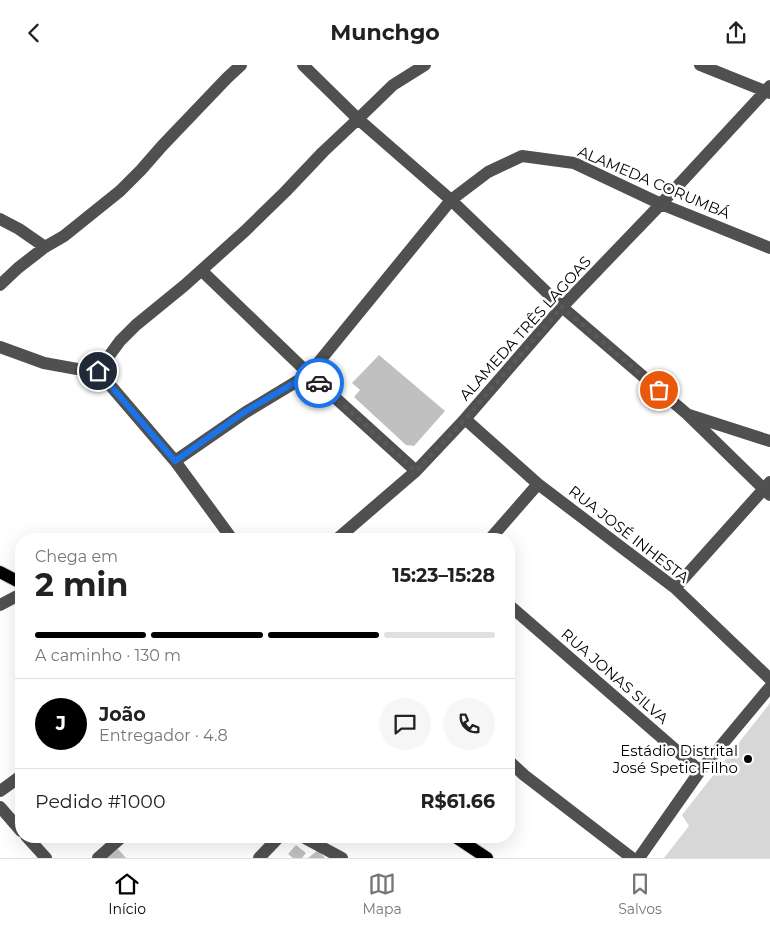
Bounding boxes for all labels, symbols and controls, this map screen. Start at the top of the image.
icon: back [20,19,48,47]
text: Munchgo [330,19,440,46]
icon: share [722,19,750,47]
street label: ALAMEDA CORUMBÁ [575,141,733,223]
street label: ALAMEDA TRÊS LAGOAS [455,252,595,404]
pin [77,350,119,392]
icon: home [84,357,112,385]
courier [294,358,344,408]
icon: car [305,369,333,397]
pin [638,369,680,411]
icon: bag [645,376,673,404]
street label: RUA JOSÉ INHESTA [565,481,693,587]
text: Chega em [35,547,118,566]
text: 15:23–15:28 [392,564,495,587]
text: 2 min [35,565,128,604]
street label: RUA JONAS SILVA [557,624,673,728]
text: A caminho · 130 m [35,646,181,665]
button: chat [379,698,431,750]
button: phone [443,698,495,750]
text: João [99,703,146,726]
text: J [56,712,66,735]
text: Entregador · 4.8 [99,726,228,745]
place label: Estádio Distrital José Spetic Filho [612,741,738,777]
marker: Estádio Distrital José Spetic Filho [742,753,754,765]
text: Pedido #1000 [35,790,165,813]
text: R$61.66 [420,790,495,813]
tab: Início [108,870,146,918]
tab: Mapa [362,870,402,918]
tab: Salvos [618,870,662,918]

